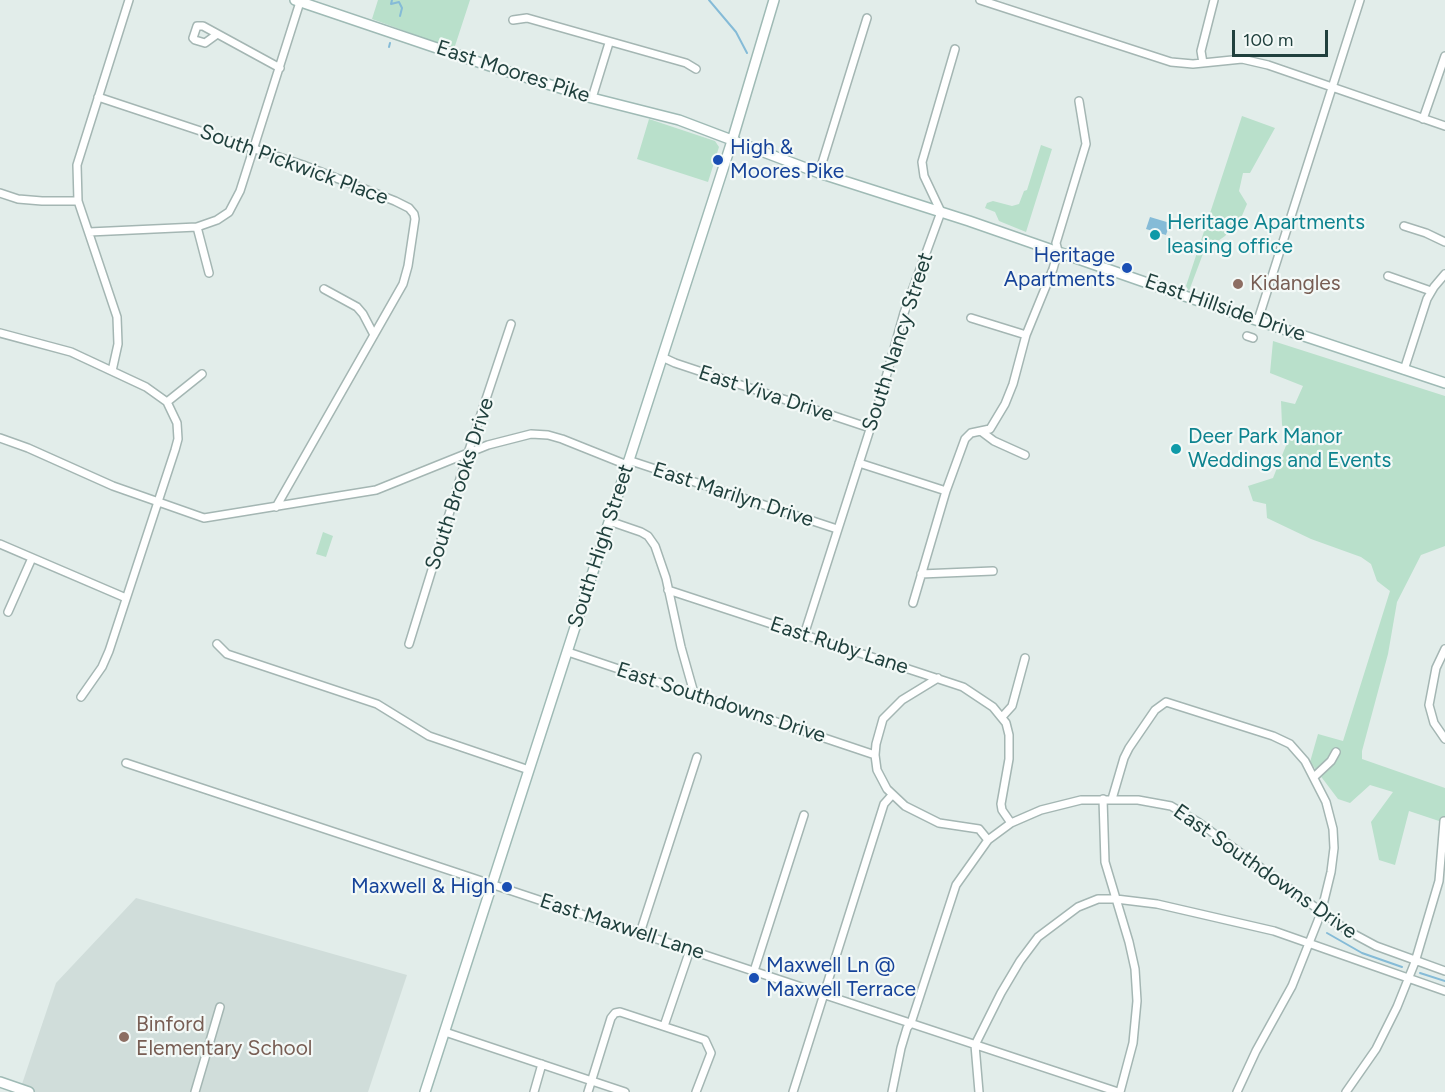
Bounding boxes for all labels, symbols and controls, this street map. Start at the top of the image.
scale bar [1235,18,1331,56]
text: 100 m [1243,29,1293,51]
street label: East Moores Pike [433,35,593,109]
street label: South Pickwick Place [196,119,392,211]
place label: High & Moores Pike [730,135,844,185]
marker: High & Moores Pike [711,153,725,167]
place label: Heritage Apartments leasing office [1167,210,1365,260]
marker: Heritage Apartments leasing office [1148,228,1162,242]
place label: Heritage Apartments [1004,243,1115,293]
street label: South Nancy Street [857,249,939,435]
marker: Heritage Apartments [1120,261,1134,275]
street label: East Hillside Drive [1141,269,1309,347]
place label: Kidangles [1250,271,1341,297]
marker: Kidangles [1231,277,1245,291]
street label: East Viva Drive [695,360,837,428]
street label: South Brooks Drive [420,395,500,573]
place label: Deer Park Manor Weddings and Events [1188,424,1391,474]
marker: Deer Park Manor Weddings and Events [1169,442,1183,456]
street label: East Marilyn Drive [649,457,817,533]
street label: South High Street [563,461,639,631]
street label: East Ruby Lane [767,612,911,680]
street label: East Southdowns Drive [613,657,829,749]
street label: East Southdowns Drive [1168,799,1362,945]
place label: Maxwell & High [351,874,495,900]
marker: Maxwell & High [500,880,514,894]
street label: East Maxwell Lane [537,889,707,965]
place label: Maxwell Ln @ Maxwell Terrace [766,953,916,1003]
marker: Maxwell Ln @ Maxwell Terrace [747,971,761,985]
place label: Binford Elementary School [136,1012,312,1062]
marker: Binford Elementary School [117,1030,131,1044]

